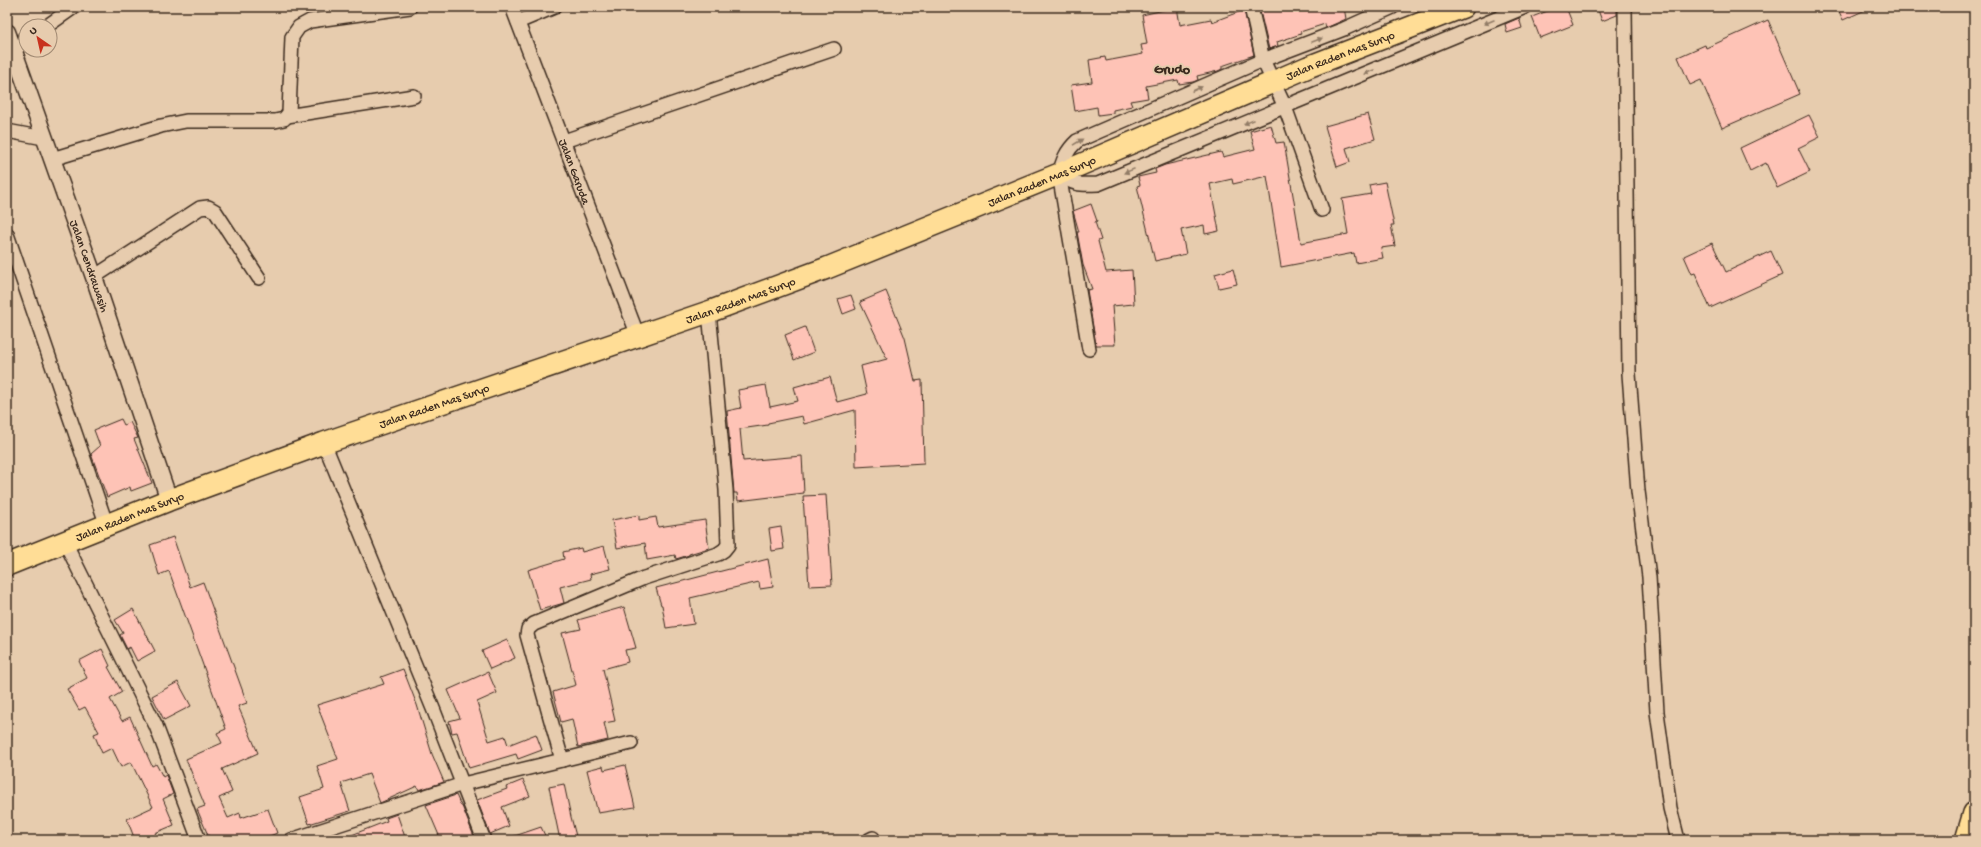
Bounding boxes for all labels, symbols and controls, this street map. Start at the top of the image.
north arrow [18,18,58,58]
one-way arrow [1484,19,1495,25]
text: U [28,24,40,38]
street label: Jalan Raden Mas Suryo [1285,29,1397,85]
one-way arrow [1311,36,1323,42]
district label: Grudo [1154,62,1191,79]
one-way arrow [1364,69,1375,75]
one-way arrow [1191,86,1202,92]
one-way arrow [1244,119,1255,125]
street label: Jalan Garuda [554,137,592,207]
one-way arrow [1073,138,1083,146]
street label: Jalan Raden Mas Suryo [986,154,1099,211]
one-way arrow [1123,168,1134,174]
street label: Jalan Cendrawasih [65,218,111,315]
street label: Jalan Raden Mas Suryo [684,275,798,328]
street label: Jalan Raden Mas Suryo [378,382,492,433]
street label: Jalan Raden Mas Suryo [74,490,186,546]

